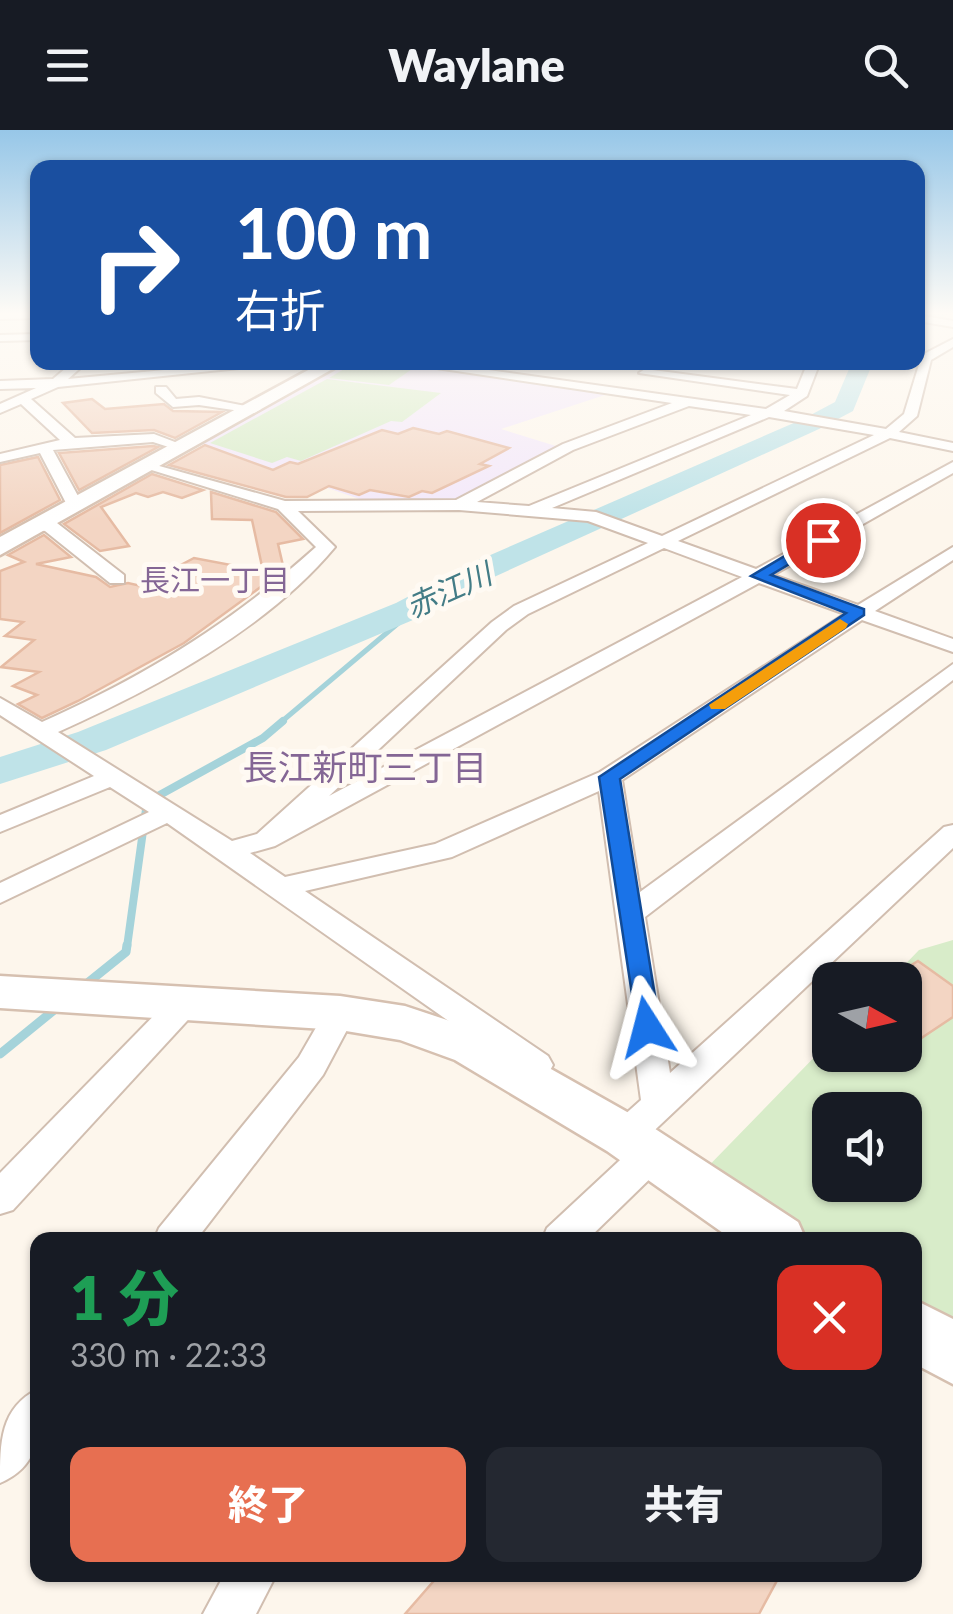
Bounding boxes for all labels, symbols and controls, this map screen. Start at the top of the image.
icon: menu [40,38,95,93]
text: Waylane [388,38,565,92]
icon: search [858,38,913,93]
text: 100 m [235,190,432,274]
icon: right [70,200,200,330]
text: 右折 [235,283,325,337]
pin [781,498,866,583]
icon: arrive [796,513,851,568]
water label: 赤江川 [400,553,499,624]
district label: 長江一丁目 [140,561,290,597]
district label: 長江新町三丁目 [242,745,488,787]
north arrow [812,962,922,1072]
map controls [812,962,922,1202]
position arrow [595,975,699,1079]
button: sound [812,1092,922,1202]
text: 1 分 [70,1261,179,1333]
button: close [777,1265,882,1370]
text: 330 m · 22:33 [70,1335,267,1374]
button: 終了 [70,1447,466,1562]
button: 共有 [486,1447,882,1562]

